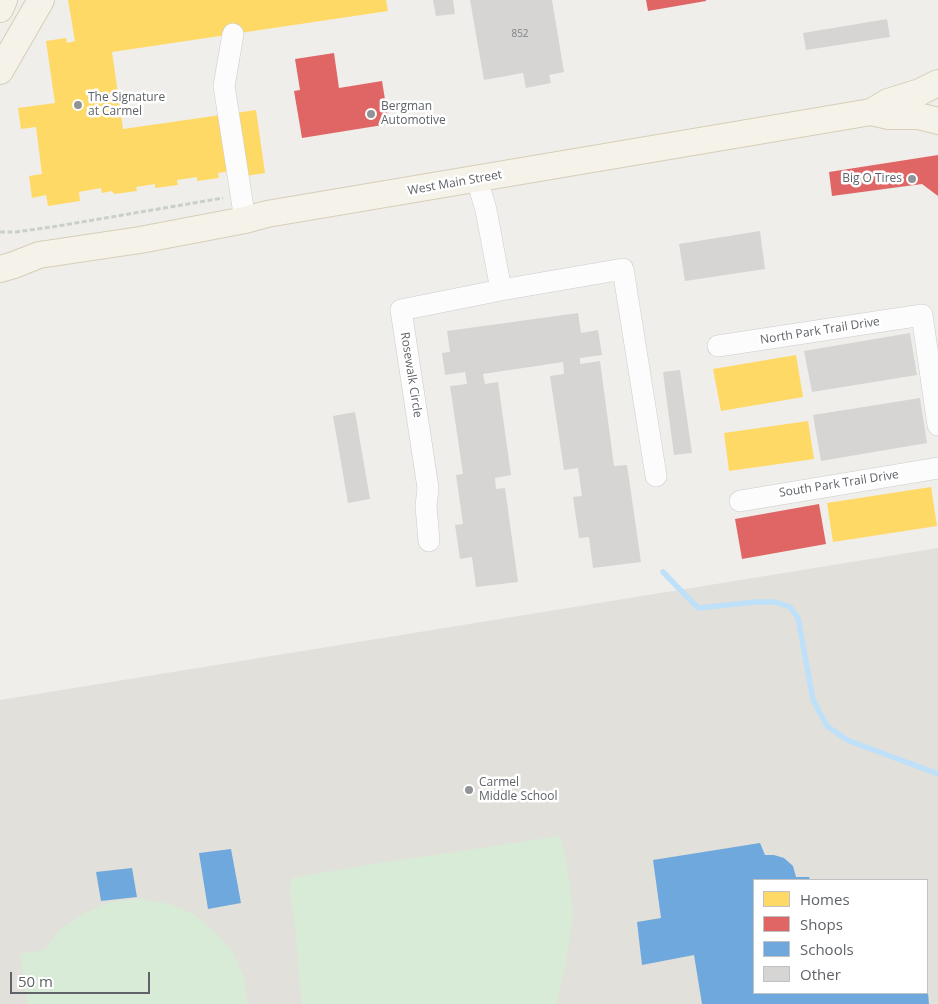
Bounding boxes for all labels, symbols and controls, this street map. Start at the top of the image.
house number: 852 [511,28,529,40]
place label: The Signature at Carmel [88,91,165,119]
marker: The Signature at Carmel [72,99,84,111]
place label: Bergman Automotive [381,100,446,128]
marker: Bergman Automotive [365,108,377,120]
street label: West Main Street [407,168,503,198]
place label: Big O Tires [842,172,902,186]
marker: Big O Tires [906,173,918,185]
street label: North Park Trail Drive [759,314,881,348]
street label: Rosewalk Circle [397,331,425,419]
street label: South Park Trail Drive [778,467,900,501]
place label: Carmel Middle School [479,776,558,804]
marker: Carmel Middle School [463,784,475,796]
legend [753,879,928,994]
text: Homes [800,889,850,909]
text: Shops [800,914,843,934]
text: Schools [800,939,854,959]
scale bar [12,962,152,994]
text: Other [800,964,841,984]
text: 50 m [18,971,53,991]

